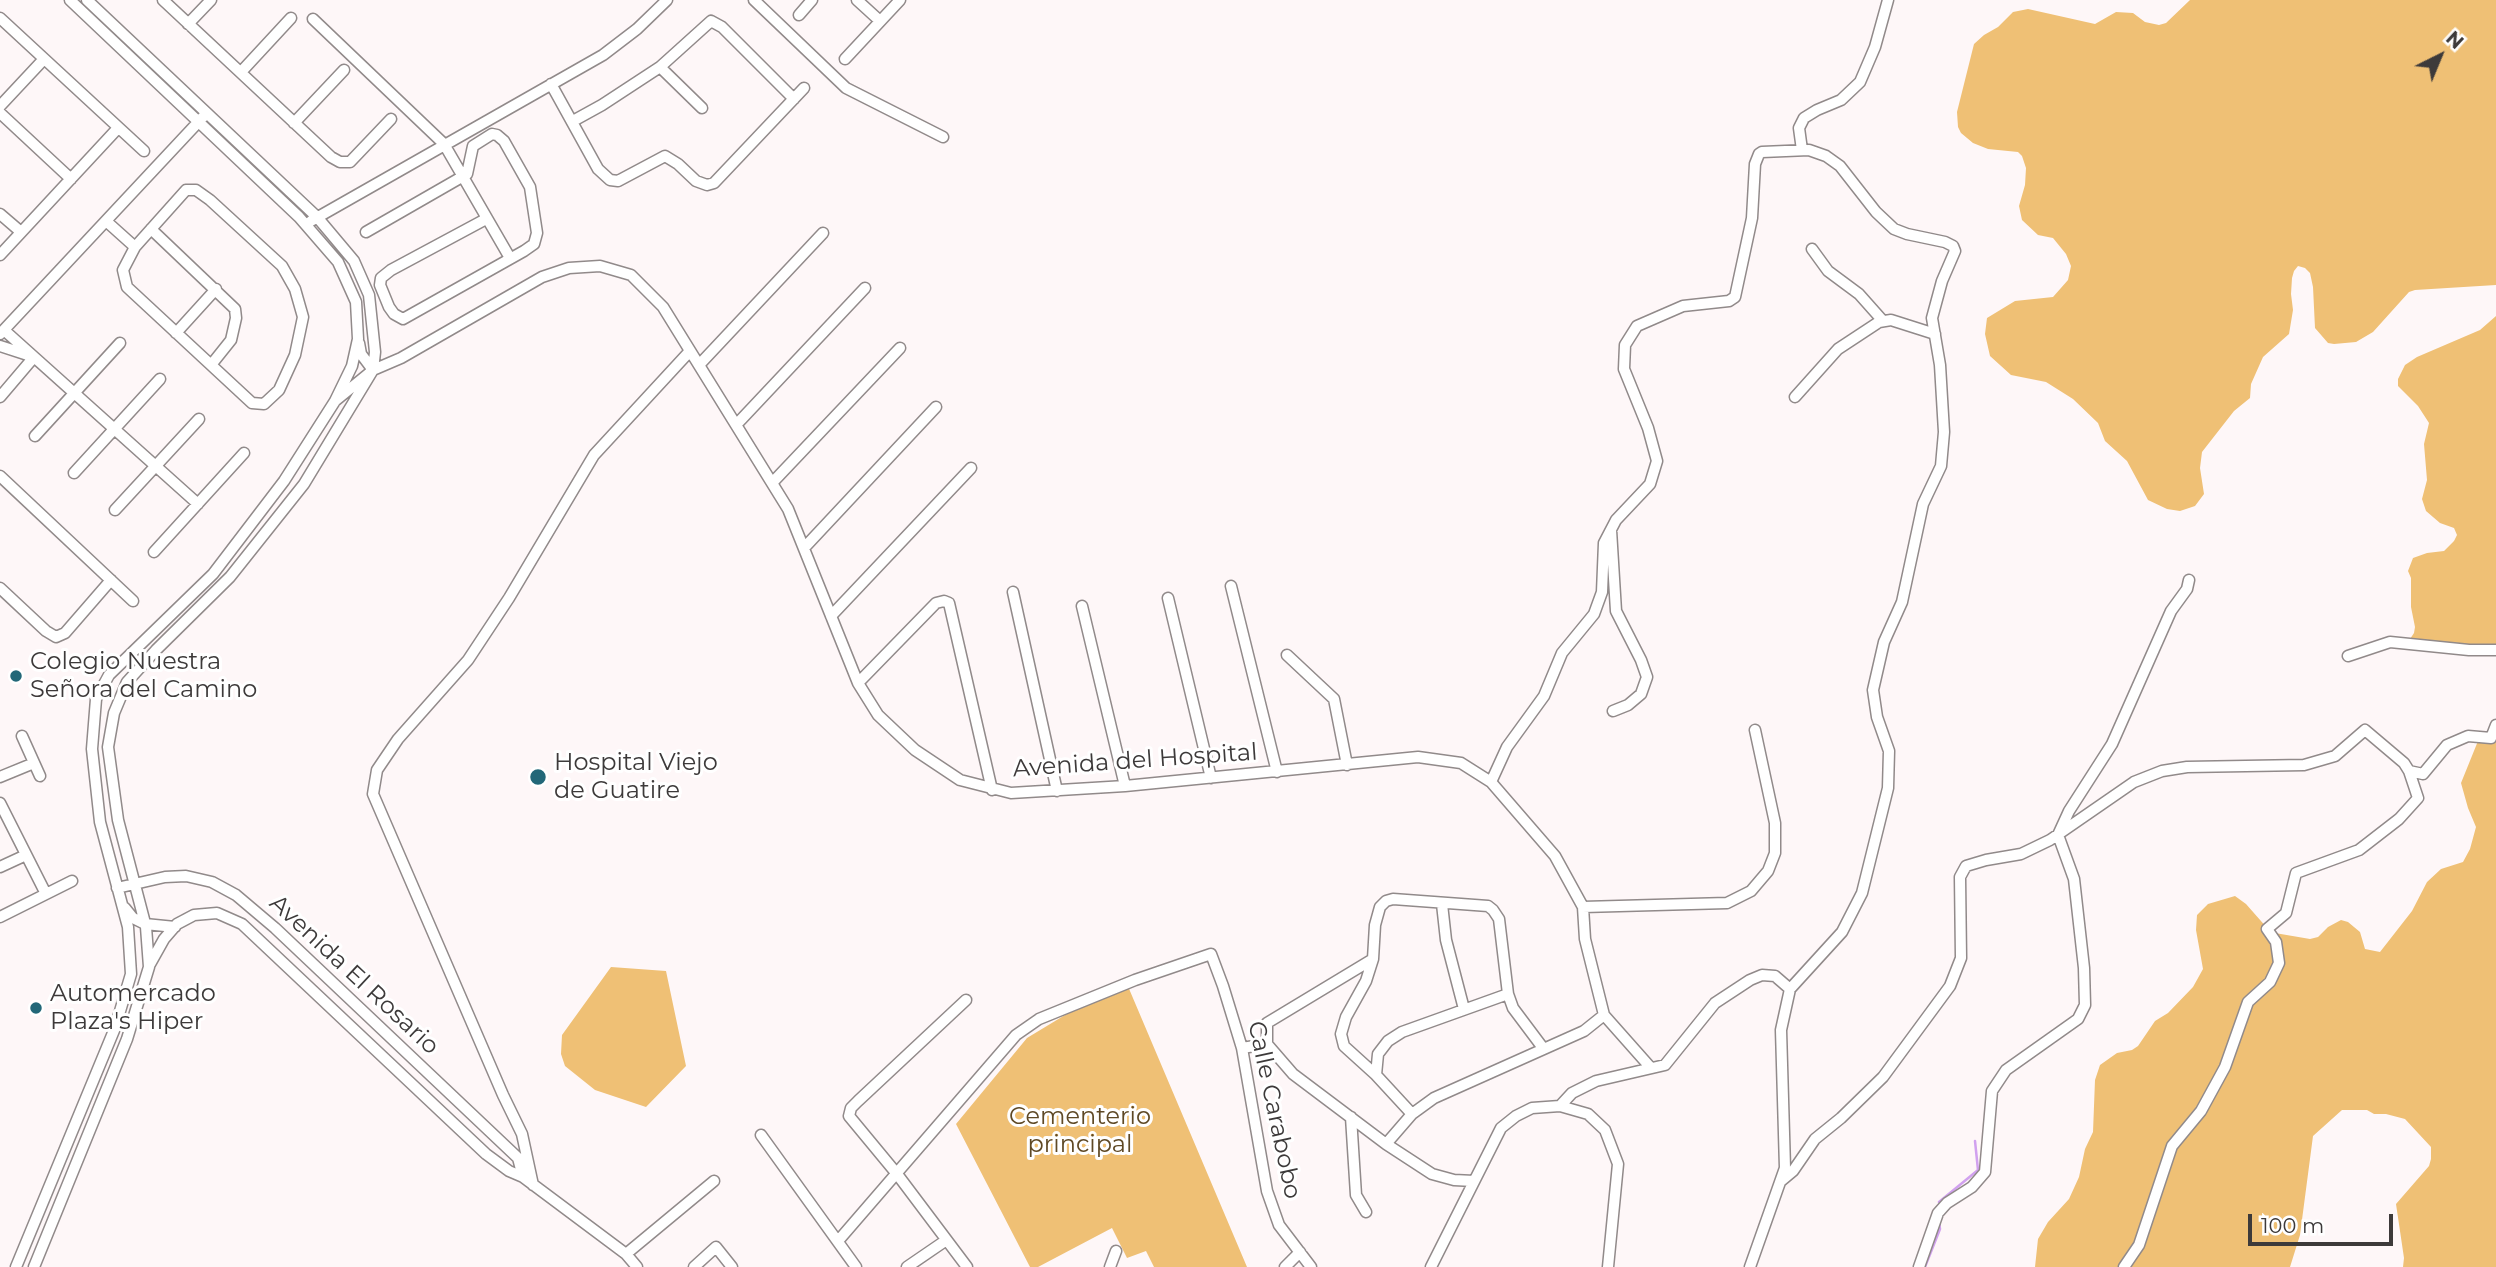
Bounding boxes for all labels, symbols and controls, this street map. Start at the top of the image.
north arrow [2405,21,2475,91]
text: N [2441,27,2468,54]
place label: Colegio Nuestra Señora del Camino [30,648,257,704]
marker: Colegio Nuestra Señora del Camino [8,668,24,684]
street label: Avenida del Hospital [1012,738,1258,784]
place label: Hospital Viejo de Guatire [554,749,718,805]
marker: Hospital Viejo de Guatire [528,767,548,787]
street label: Avenida El Rosario [263,889,445,1061]
place label: Automercado Plaza's Hiper [50,980,216,1036]
marker: Automercado Plaza's Hiper [28,1000,44,1016]
street label: Calle Carabobo [1241,1018,1307,1202]
park label: Cementerio principal [1009,1103,1151,1159]
scale bar [2251,1200,2396,1244]
text: 100 m [2261,1213,2324,1238]

